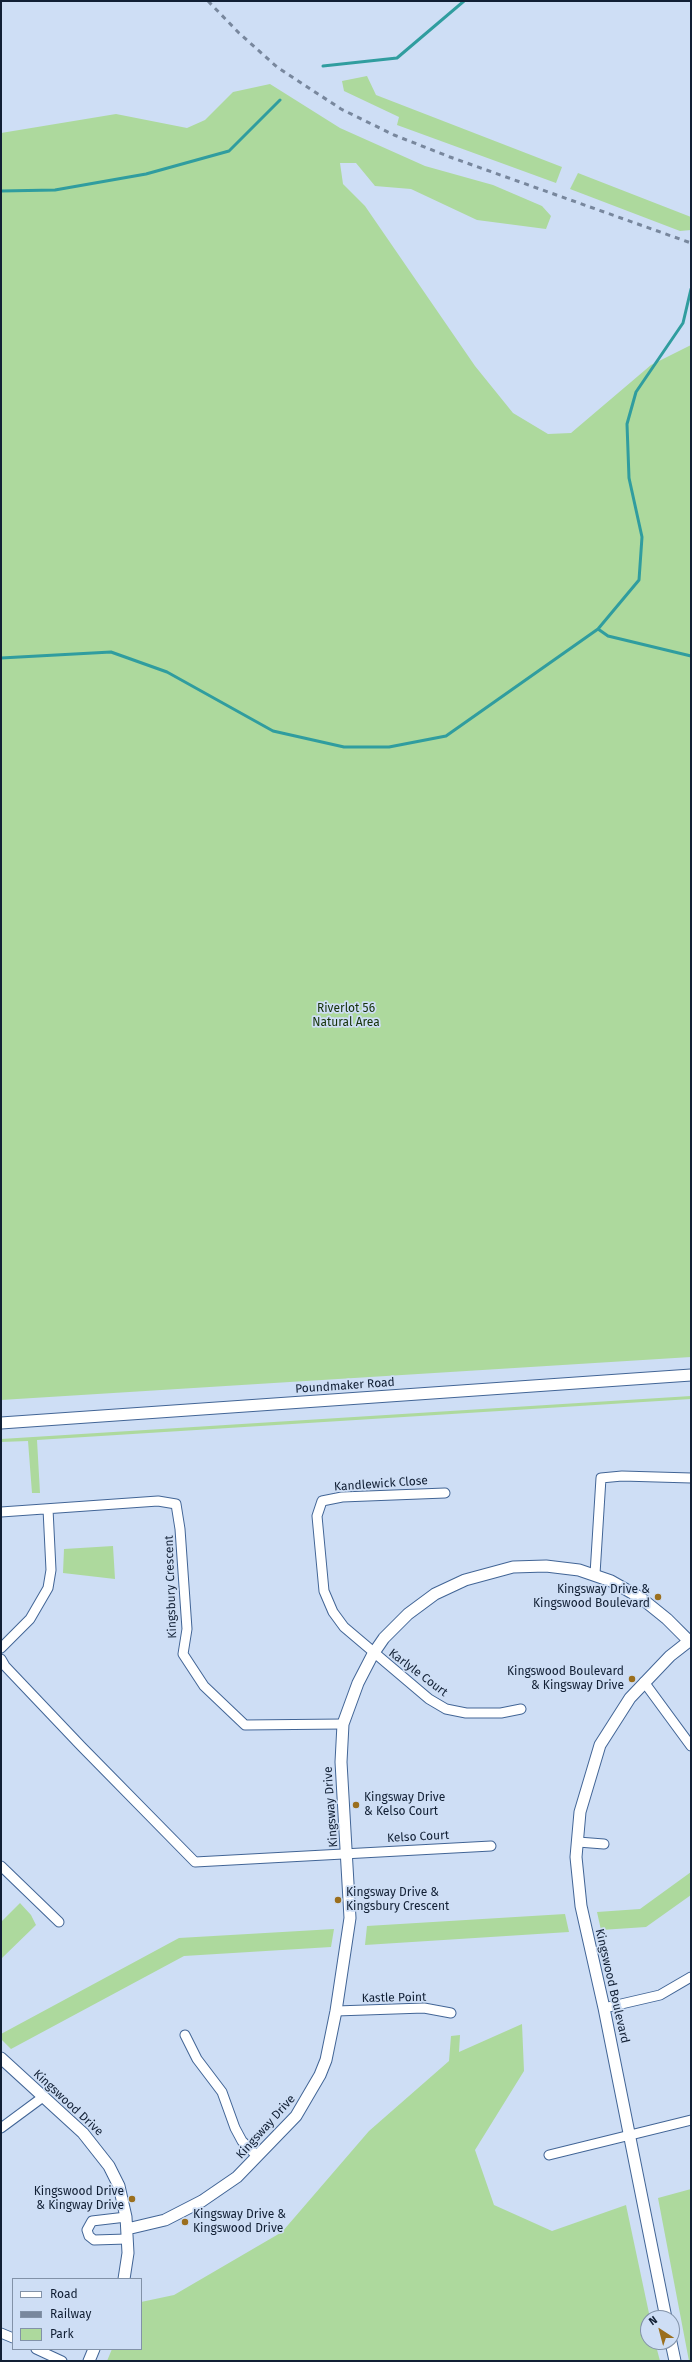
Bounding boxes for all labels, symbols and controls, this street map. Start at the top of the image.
park label: Riverlot 56 Natural Area [312,1002,380,1030]
street label: Poundmaker Road [295,1375,395,1397]
street label: Kandlewick Close [334,1474,428,1494]
street label: Kingsbury Crescent [162,1535,180,1639]
place label: Kingsway Drive & Kingswood Boulevard [533,1583,650,1611]
marker: Kingsway Drive & Kingswood Boulevard [653,1592,663,1602]
street label: Karlyle Court [386,1646,450,1700]
place label: Kingswood Boulevard & Kingsway Drive [507,1665,624,1693]
marker: Kingswood Boulevard & Kingsway Drive [627,1674,637,1684]
street label: Kingsway Drive [321,1766,341,1848]
place label: Kingsway Drive & Kelso Court [364,1791,445,1819]
marker: Kingsway Drive & Kelso Court [351,1800,361,1810]
street label: Kelso Court [387,1828,449,1846]
place label: Kingsway Drive & Kingsbury Crescent [346,1886,449,1914]
marker: Kingsway Drive & Kingsbury Crescent [333,1895,343,1905]
street label: Kingswood Boulevard [592,1927,632,2045]
street label: Kastle Point [362,1990,426,2006]
street label: Kingswood Drive [30,2067,106,2139]
street label: Kingsway Drive [233,2092,299,2162]
place label: Kingswood Drive & Kingway Drive [34,2185,124,2213]
marker: Kingswood Drive & Kingway Drive [127,2194,137,2204]
place label: Kingsway Drive & Kingswood Drive [193,2208,286,2236]
marker: Kingsway Drive & Kingswood Drive [180,2217,190,2227]
legend [12,2278,142,2350]
text: Road [50,2287,78,2301]
text: Railway [50,2307,91,2321]
north arrow [640,2310,680,2350]
text: N [646,2313,660,2328]
text: Park [50,2327,74,2341]

